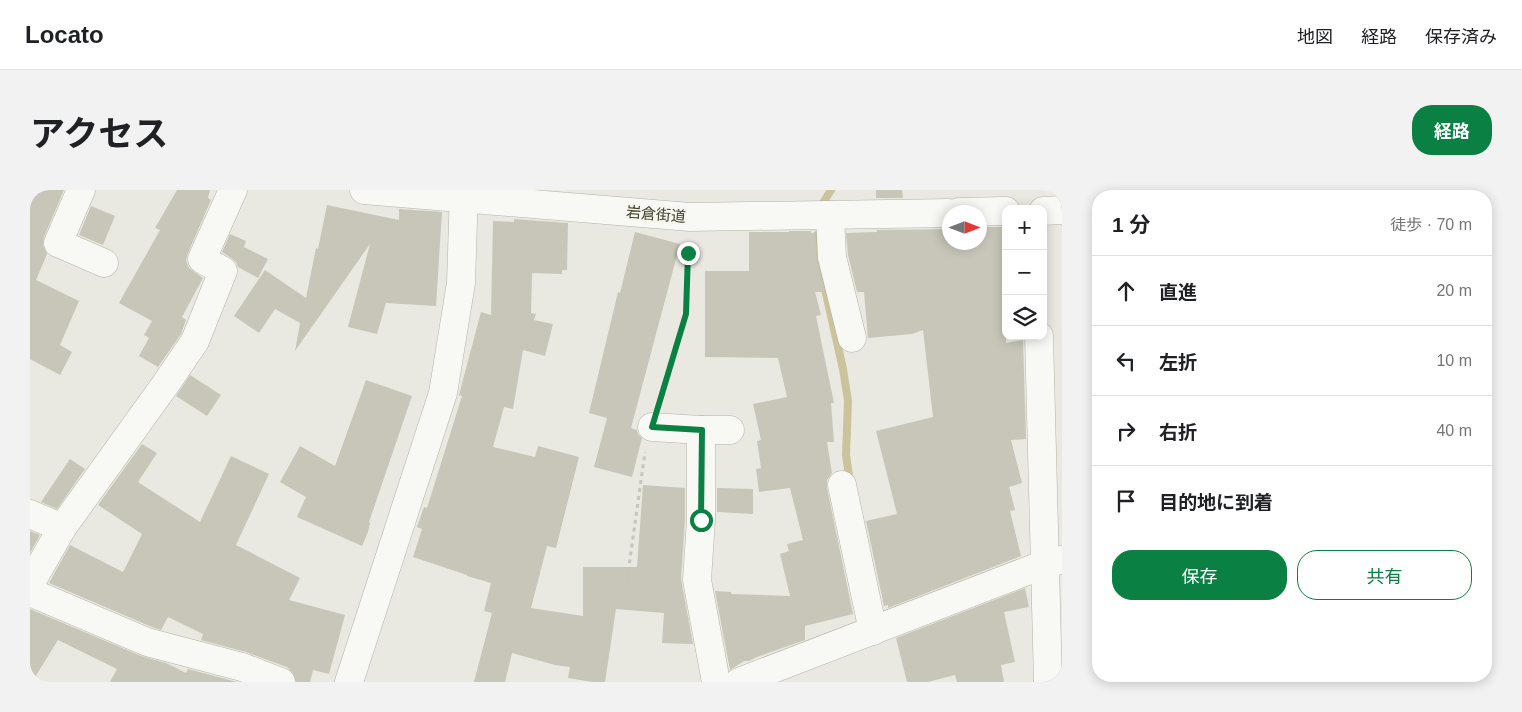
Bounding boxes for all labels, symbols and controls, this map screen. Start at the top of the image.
text: Locato [25,21,104,48]
text: 地図 [1297,27,1333,47]
text: 経路 [1361,27,1397,47]
text: 保存済み [1425,27,1497,47]
button: 経路 [1412,105,1492,155]
text: アクセス [30,114,168,153]
street label: 岩倉街道 [625,203,687,225]
north arrow [942,205,987,250]
map controls [1002,205,1047,340]
button: + [1002,205,1047,250]
text: 1 分 [1112,213,1151,236]
text: 徒歩 · 70 m [1390,216,1472,233]
route end [677,242,700,265]
button: − [1002,250,1047,295]
icon: ahead [1112,277,1140,305]
text: 直進 [1159,282,1197,303]
text: 20 m [1436,282,1472,299]
button: layers [1002,295,1047,340]
icon: left [1112,347,1140,375]
text: 左折 [1159,352,1197,373]
text: 10 m [1436,352,1472,369]
icon: right [1112,417,1140,445]
text: 右折 [1159,422,1197,443]
text: 40 m [1436,422,1472,439]
icon: arrive [1112,487,1140,515]
text: 目的地に到着 [1159,492,1273,513]
route start [690,509,713,532]
button: 保存 [1112,550,1287,600]
button: 共有 [1297,550,1472,600]

